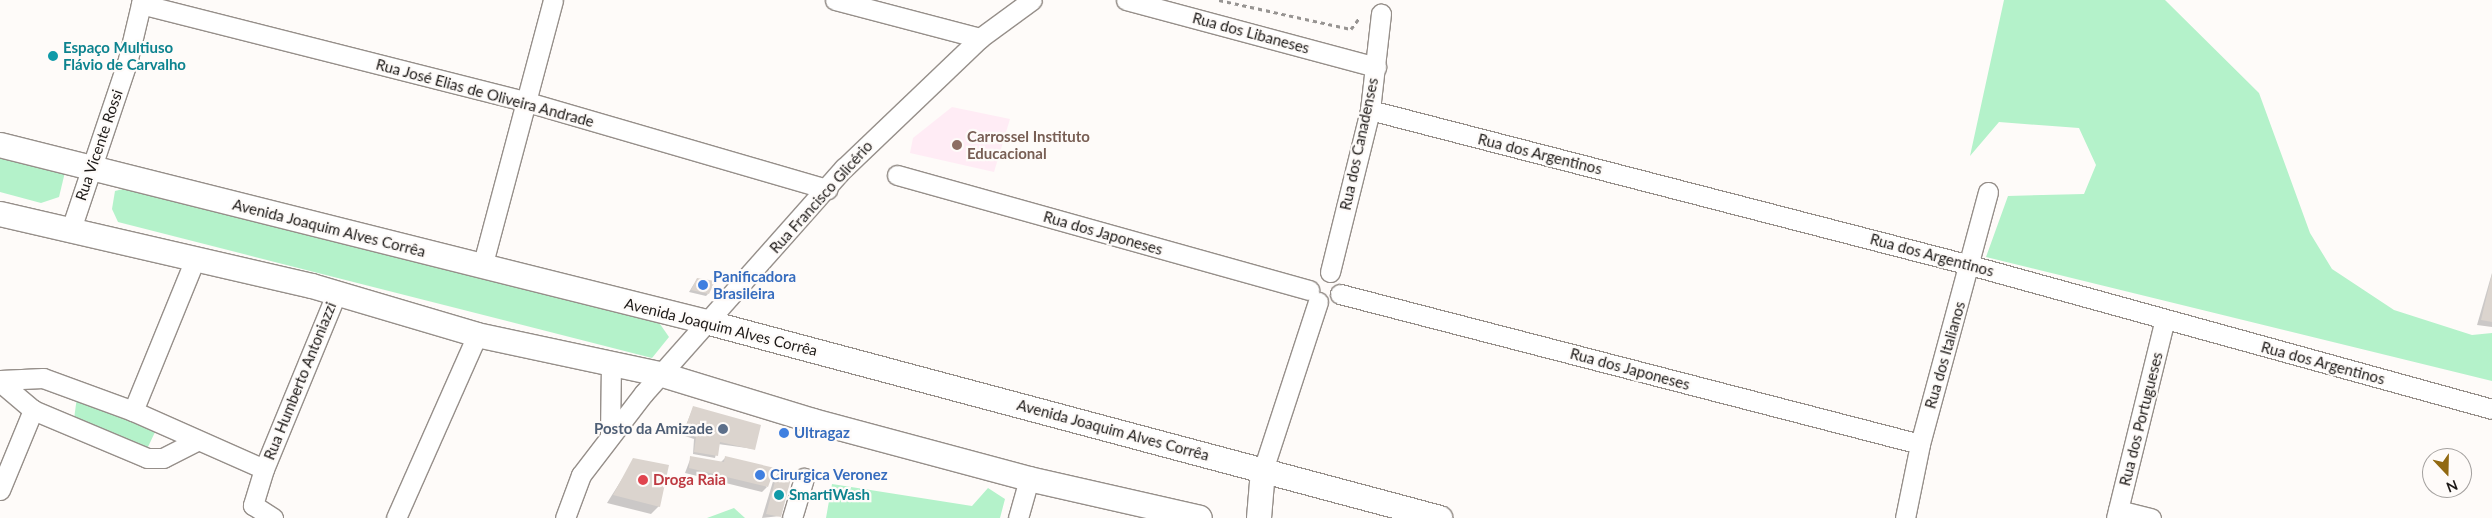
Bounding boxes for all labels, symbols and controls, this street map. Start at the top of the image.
street label: Rua dos Libaneses [1191,9,1311,57]
place label: Espaço Multiuso Flávio de Carvalho [63,38,186,73]
marker: Espaço Multiuso Flávio de Carvalho [47,50,59,62]
street label: Rua José Elias de Oliveira Andrade [374,55,596,131]
street label: Rua dos Canadenses [1336,76,1382,212]
street label: Rua Vicente Rossi [71,87,127,203]
place label: Carrossel Instituto Educacional [967,127,1090,162]
street label: Rua dos Argentinos [1476,130,1604,178]
street label: Rua Francisco Glicério [766,137,876,257]
marker: Carrossel Instituto Educacional [951,139,963,151]
street label: Avenida Joaquim Alves Corrêa [230,195,428,261]
street label: Rua dos Japoneses [1041,207,1165,259]
street label: Rua dos Argentinos [1868,230,1996,280]
place label: Panificadora Brasileira [713,267,796,302]
marker: Panificadora Brasileira [697,279,709,291]
street label: Avenida Joaquim Alves Corrêa [622,294,820,360]
street label: Rua Humberto Antoniazzi [260,299,340,463]
street label: Rua dos Italianos [1921,299,1969,411]
street label: Rua dos Argentinos [2259,338,2387,388]
street label: Rua dos Japoneses [1568,344,1692,394]
street label: Rua dos Portugueses [2116,350,2166,488]
street label: Avenida Joaquim Alves Corrêa [1015,396,1211,464]
place label: Posto da Amizade [594,420,713,438]
marker: Posto da Amizade [717,423,729,435]
place label: Ultragaz [794,424,850,442]
marker: Ultragaz [778,427,790,439]
north arrow [2422,448,2472,498]
place label: Cirurgica Veronez [770,466,888,484]
marker: Cirurgica Veronez [754,469,766,481]
place label: Droga Raia [653,471,726,489]
marker: Droga Raia [637,474,649,486]
text: N [2444,477,2460,496]
place label: SmartiWash [789,486,870,504]
marker: SmartiWash [773,489,785,501]

